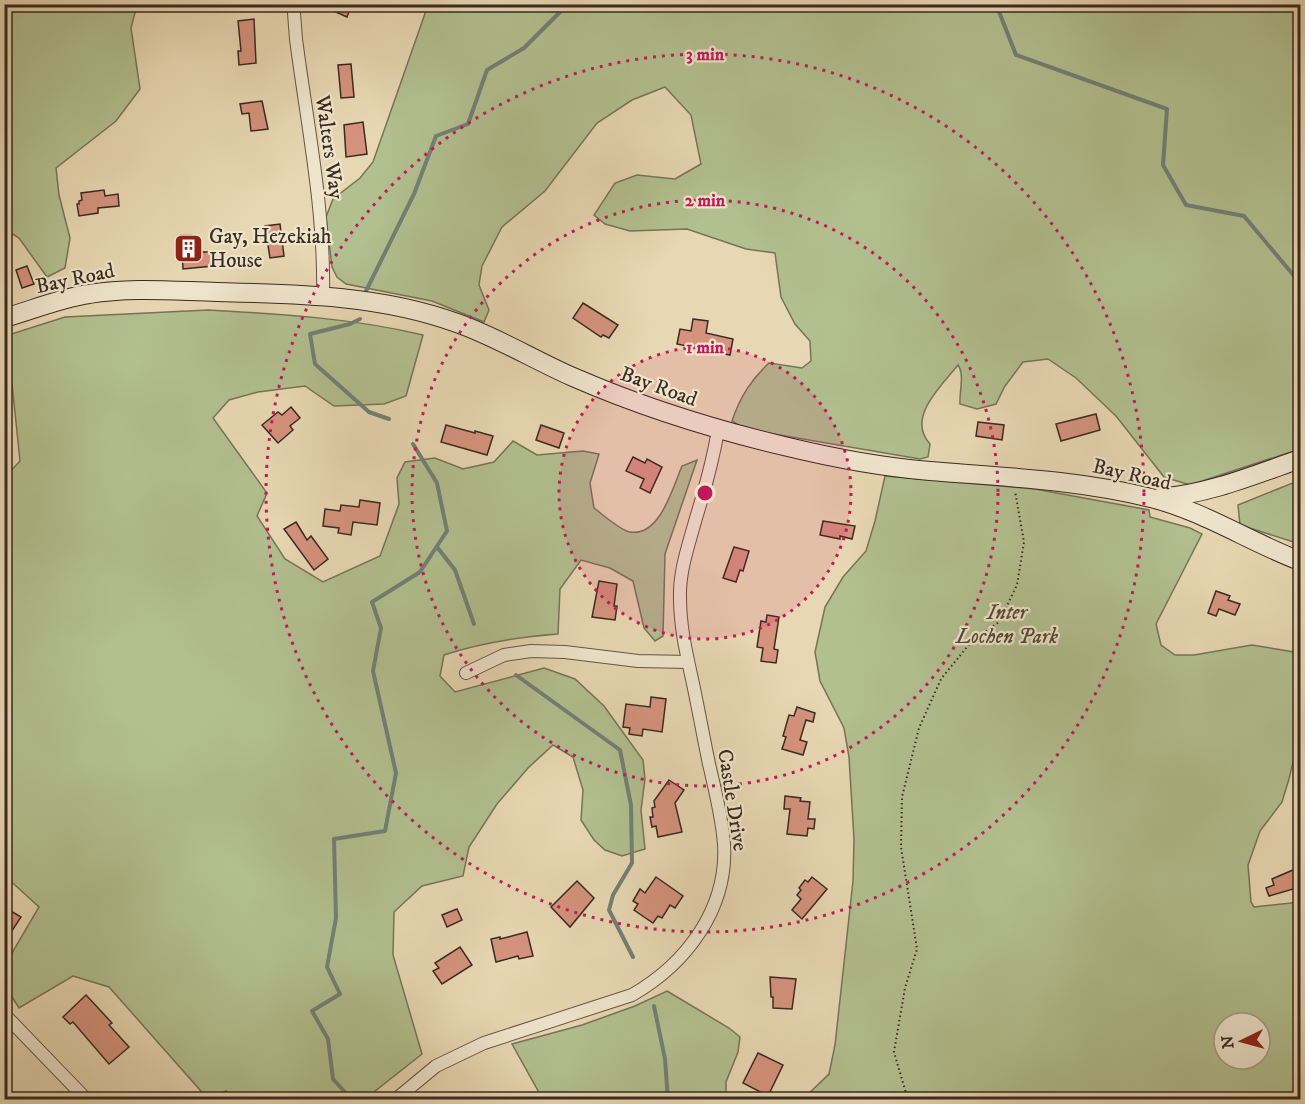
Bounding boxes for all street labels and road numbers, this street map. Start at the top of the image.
street label: Walters Way [309,93,349,202]
street label: Bay Road [33,258,118,300]
street label: Bay Road [617,361,701,413]
street label: Bay Road [1090,453,1174,497]
street label: Castle Drive [711,747,753,853]

